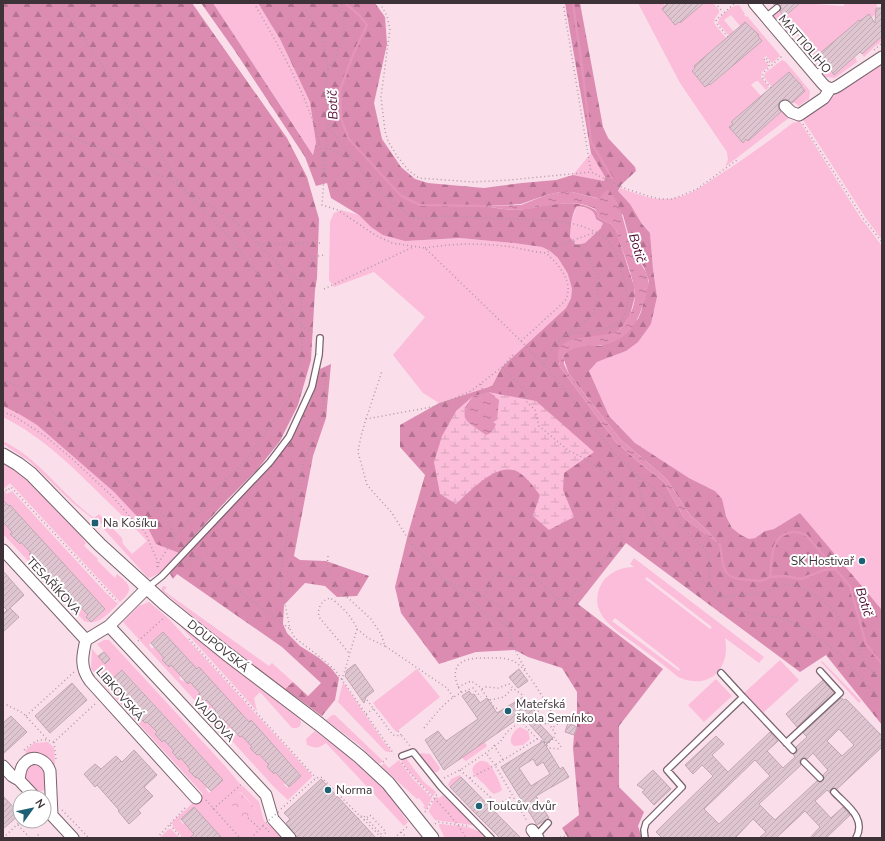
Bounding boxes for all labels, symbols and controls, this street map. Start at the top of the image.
street label: MATTIOLIHO [775,11,835,77]
water label: Botič [323,89,343,120]
water label: Botič [624,231,650,266]
place label: Na Košíku [103,515,157,531]
marker: Na Košíku [90,518,100,528]
place label: SK Hostivař [791,553,855,569]
street label: TESAŘÍKOVA [23,554,85,619]
marker: SK Hostivař [857,556,867,566]
water label: Botič [851,585,877,620]
street label: DOUPOVSKÁ [184,616,252,676]
street label: LIBKOVSKÁ [93,664,148,724]
street label: VAJDOVA [189,694,239,746]
place label: Mateřská škola Semínko [516,696,594,726]
marker: Mateřská škola Semínko [503,706,513,716]
place label: Norma [336,782,372,798]
marker: Norma [323,785,333,795]
north arrow [12,789,52,829]
text: N [31,796,48,811]
place label: Toulcův dvůr [487,798,557,814]
marker: Toulcův dvůr [474,801,484,811]

